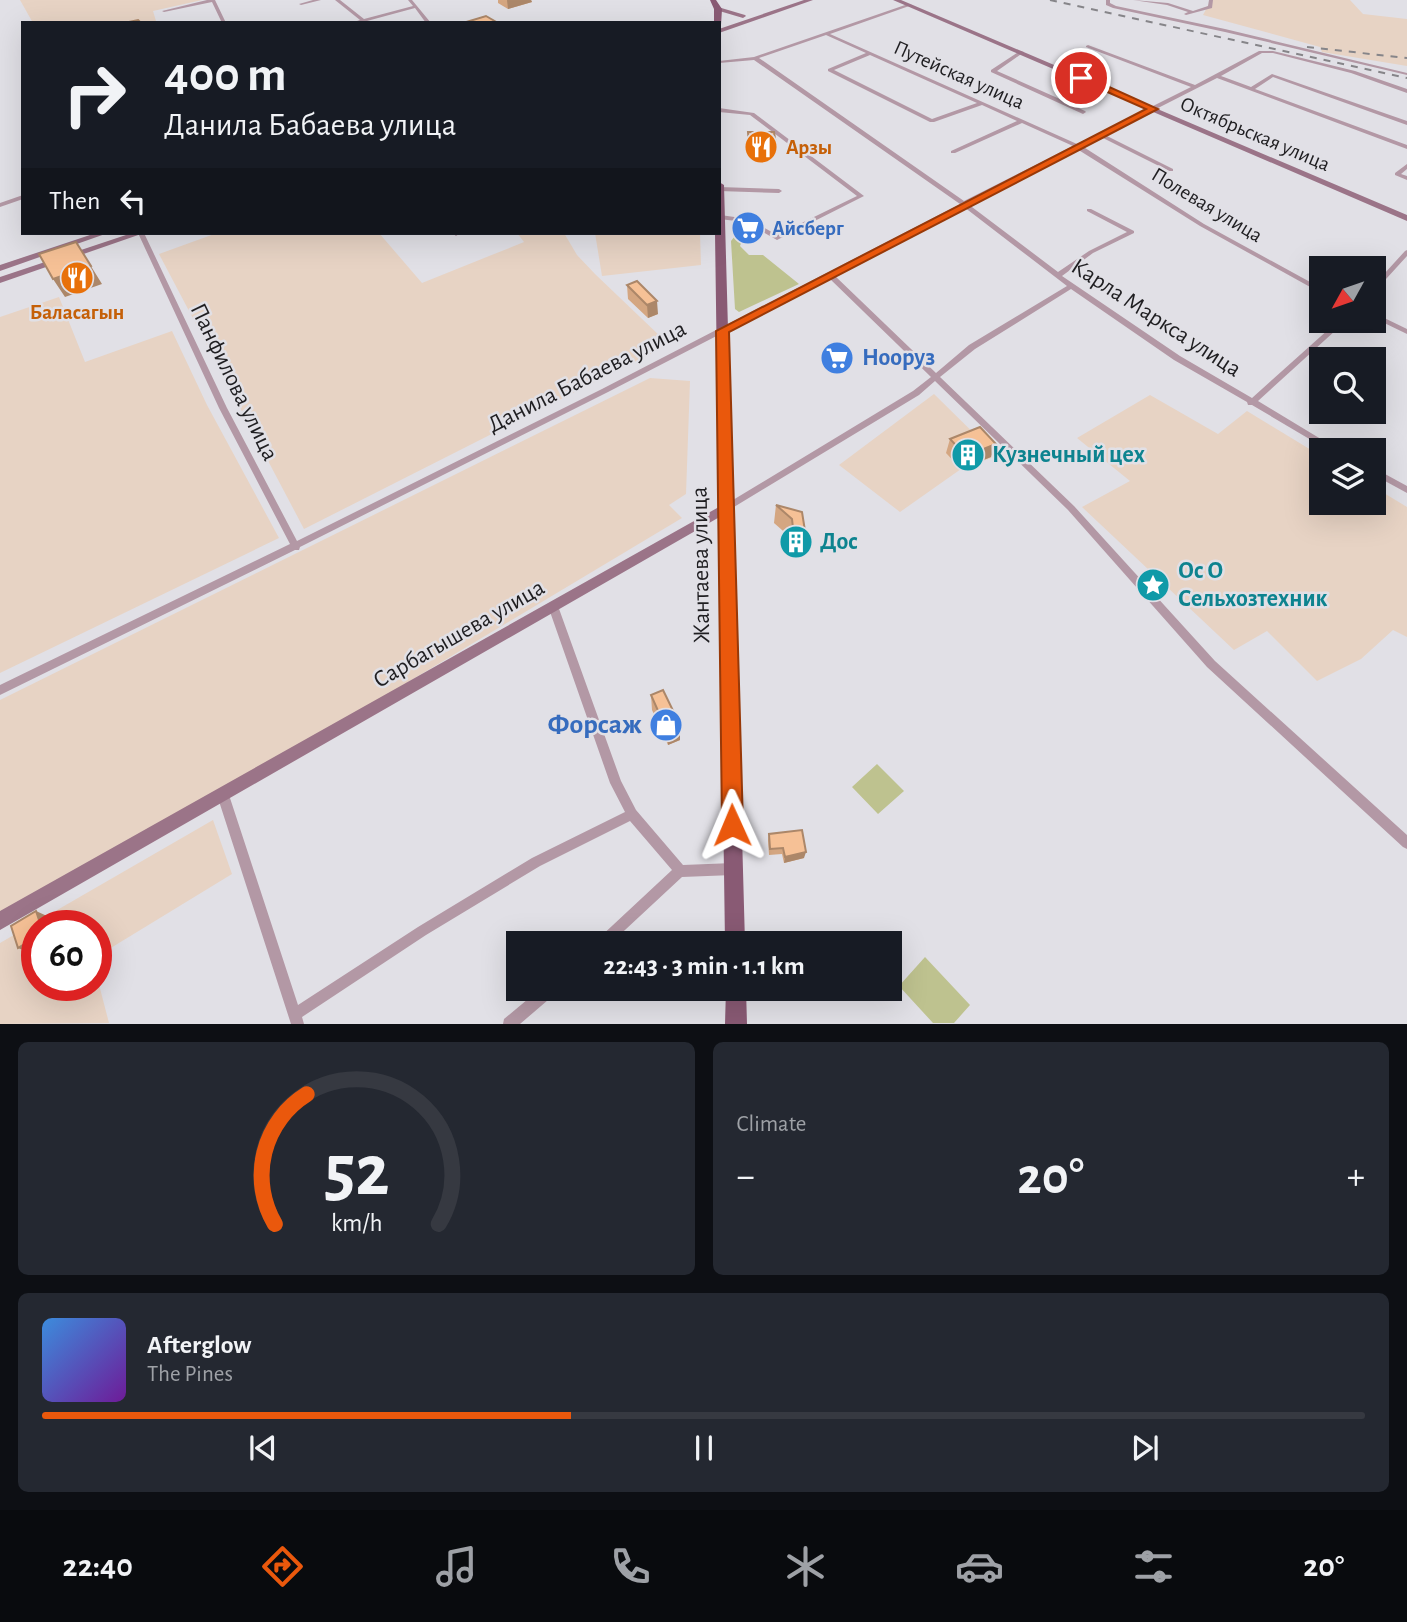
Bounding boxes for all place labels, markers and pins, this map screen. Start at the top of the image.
pin [1051,48,1111,108]
restaurant icon: Арзы [742,128,780,166]
place label: Арзы [786,137,832,158]
supermarket icon: Айсберг [729,209,767,247]
place label: Айсберг [772,218,844,239]
restaurant icon: Баласагын [58,259,96,297]
place label: Баласагын [30,302,124,323]
supermarket icon: Нооруз [818,339,856,377]
place label: Нооруз [862,346,935,370]
building icon: Кузнечный цех [949,436,987,474]
place label: Кузнечный цех [992,443,1145,467]
building icon: Дос [777,523,815,561]
place label: Дос [820,530,858,554]
place label: Ос О Сельхозтехник [1178,559,1327,611]
place icon: Ос О Сельхозтехник [1134,566,1172,604]
shop icon: Форсаж [647,706,685,744]
place label: Форсаж [547,711,642,739]

